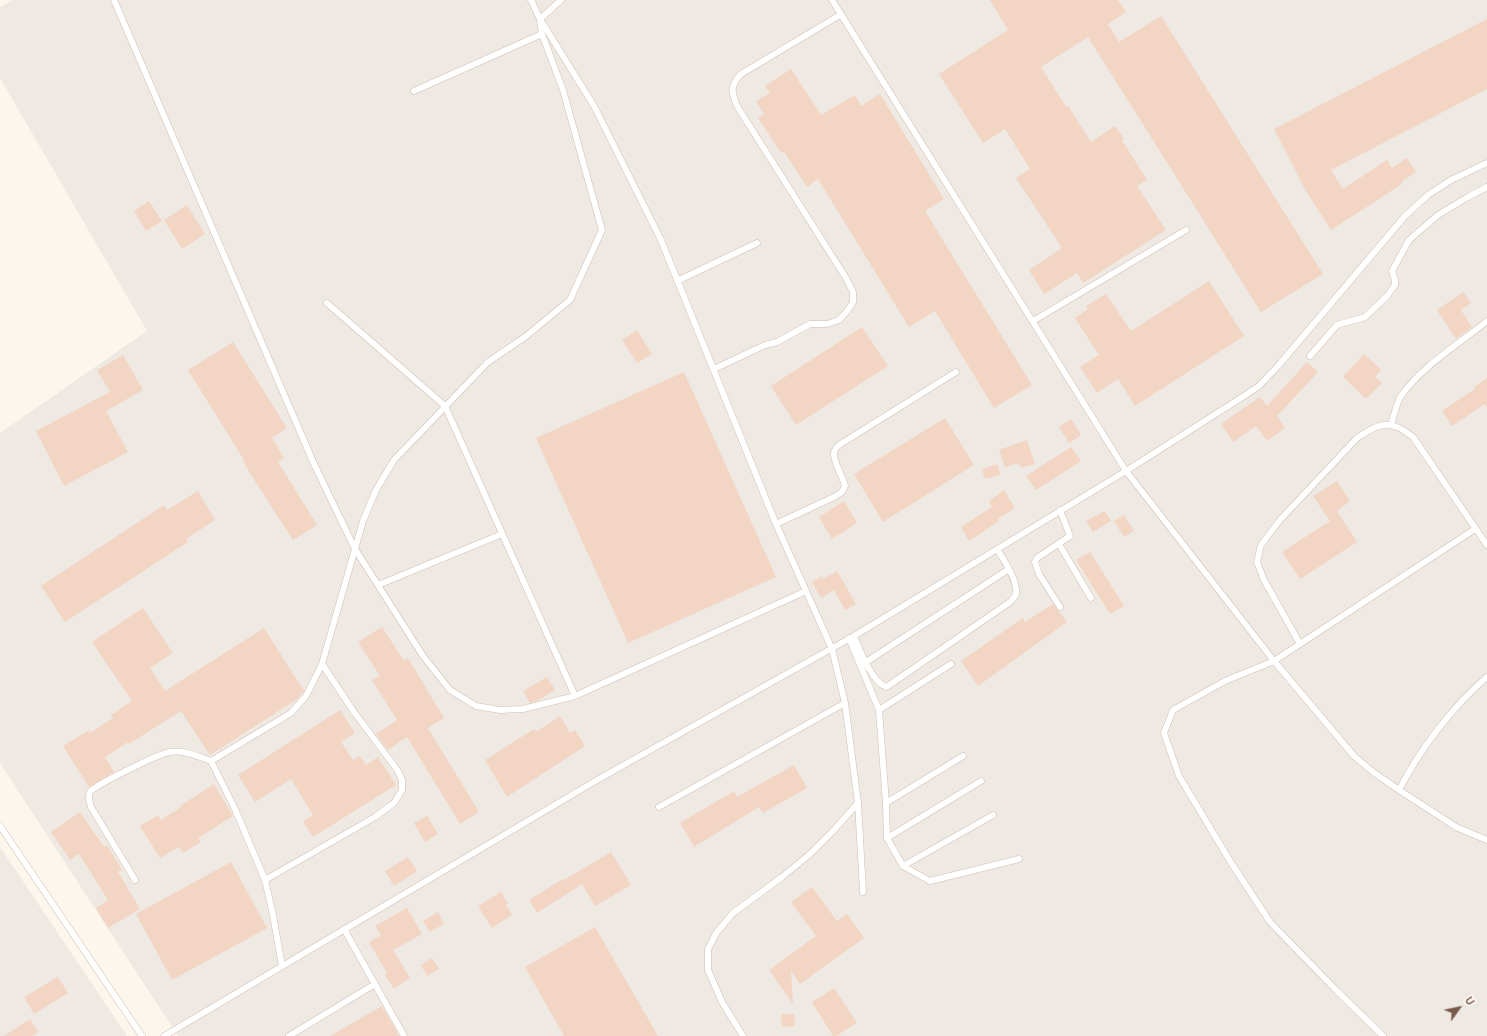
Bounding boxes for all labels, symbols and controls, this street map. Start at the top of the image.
north arrow [1439,988,1479,1028]
text: U [1461,994,1477,1009]

